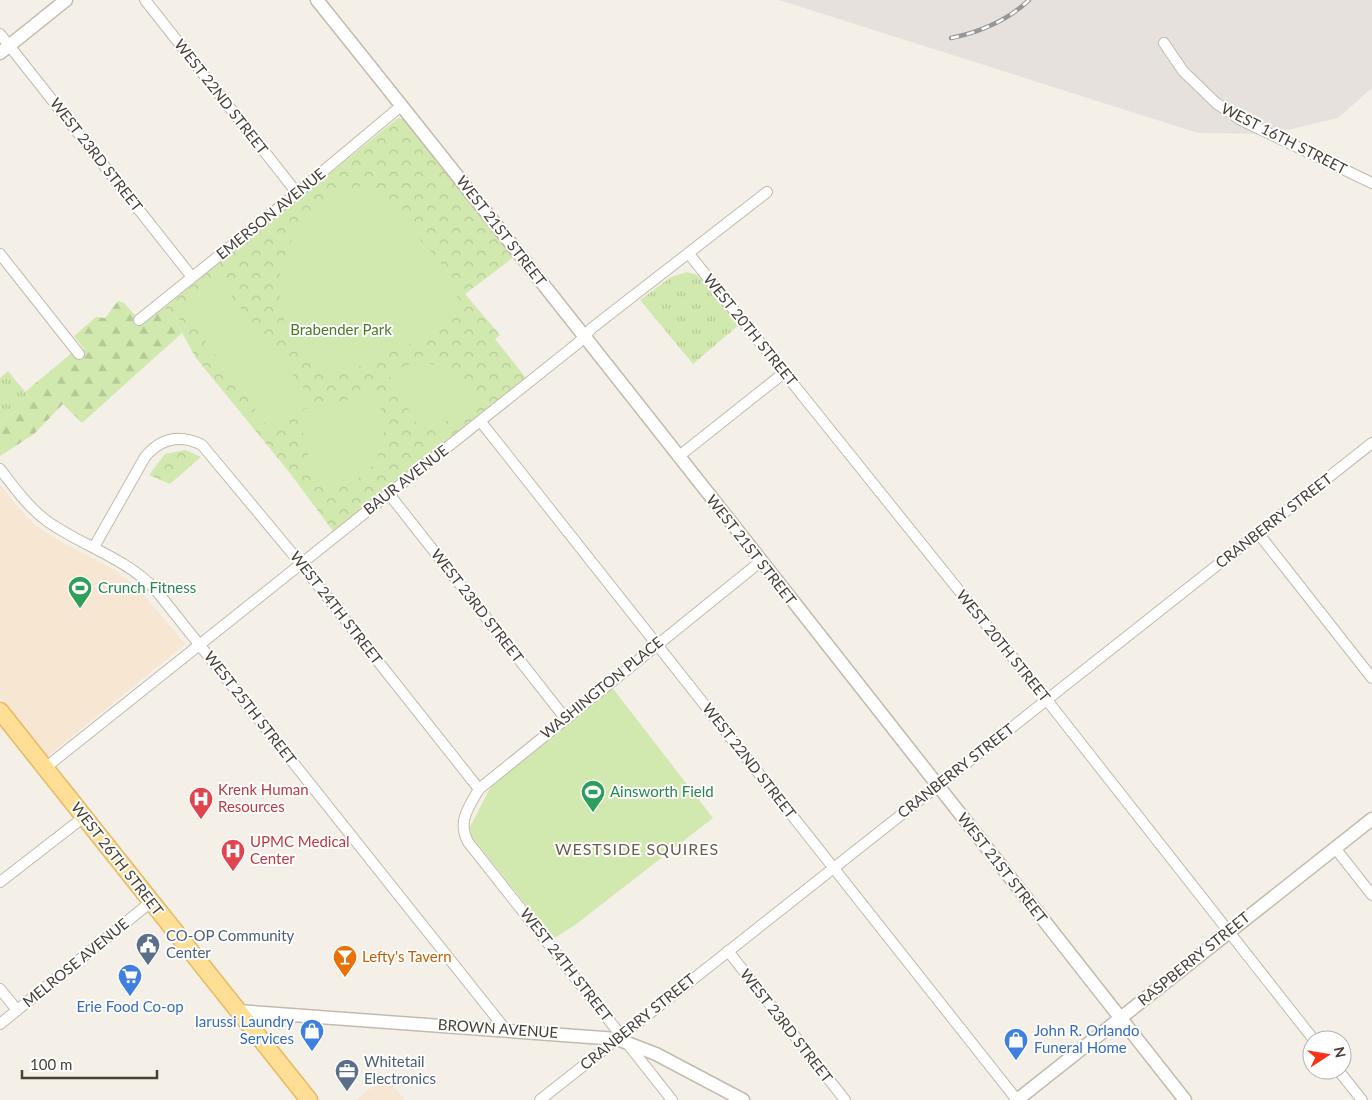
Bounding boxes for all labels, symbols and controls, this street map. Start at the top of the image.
street label: WEST 22ND STREET [171,35,272,158]
street label: WEST 23RD STREET [47,94,147,215]
street label: WEST 16TH STREET [1219,99,1350,178]
street label: EMERSON AVENUE [212,164,328,263]
street label: WEST 21ST STREET [453,172,551,289]
street label: WEST 20TH STREET [700,270,802,389]
park label: Brabender Park [290,320,392,338]
street label: BAUR AVENUE [359,441,451,518]
street label: CRANBERRY STREET [1212,469,1335,571]
street label: WEST 21ST STREET [703,491,801,608]
street label: WEST 23RD STREET [428,545,528,666]
street label: WEST 24TH STREET [287,547,387,668]
sports icon: Crunch Fitness [67,575,93,609]
place label: Crunch Fitness [98,578,196,596]
street label: WEST 20TH STREET [953,586,1055,705]
street label: WASHINGTON PLACE [537,632,666,742]
street label: WEST 25TH STREET [201,647,301,768]
street label: WEST 22ND STREET [699,699,800,822]
street label: CRANBERRY STREET [894,719,1017,821]
sports icon: Ainsworth Field [580,779,606,813]
place label: Krenk Human Resources [218,780,309,815]
place label: Ainsworth Field [610,782,714,800]
hospital icon: Krenk Human Resources [188,786,214,820]
street label: WEST 26TH STREET [68,798,168,919]
street label: WEST 21ST STREET [954,809,1052,926]
place label: UPMC Medical Center [250,832,350,867]
hospital icon: UPMC Medical Center [220,838,246,872]
district label: WESTSIDE SQUIRES [555,839,719,858]
street label: WEST 24TH STREET [517,904,617,1025]
street label: RASPBERRY STREET [1134,908,1253,1009]
street label: MELROSE AVENUE [19,914,132,1010]
place label: CO-OP Community Center [166,926,295,961]
public building icon: CO-OP Community Center [135,932,161,966]
bar icon: Lefty's Tavern [332,944,358,978]
place label: Lefty's Tavern [362,947,452,965]
supermarket icon: Erie Food Co-op [117,963,143,997]
street label: WEST 23RD STREET [737,965,837,1086]
street label: CRANBERRY STREET [576,969,699,1073]
place label: Erie Food Co-op [76,997,184,1015]
place label: Iarussi Laundry Services [195,1012,294,1047]
street label: BROWN AVENUE [437,1015,559,1041]
shop icon: Iarussi Laundry Services [299,1018,325,1052]
place label: John R. Orlando Funeral Home [1034,1021,1140,1056]
shop icon: John R. Orlando Funeral Home [1003,1027,1029,1061]
north arrow [1302,1030,1352,1080]
text: N [1331,1045,1350,1059]
scale bar [22,1048,158,1080]
place label: Whitetail Electronics [364,1052,436,1087]
text: 100 m [30,1055,72,1073]
office icon: Whitetail Electronics [334,1058,360,1092]

